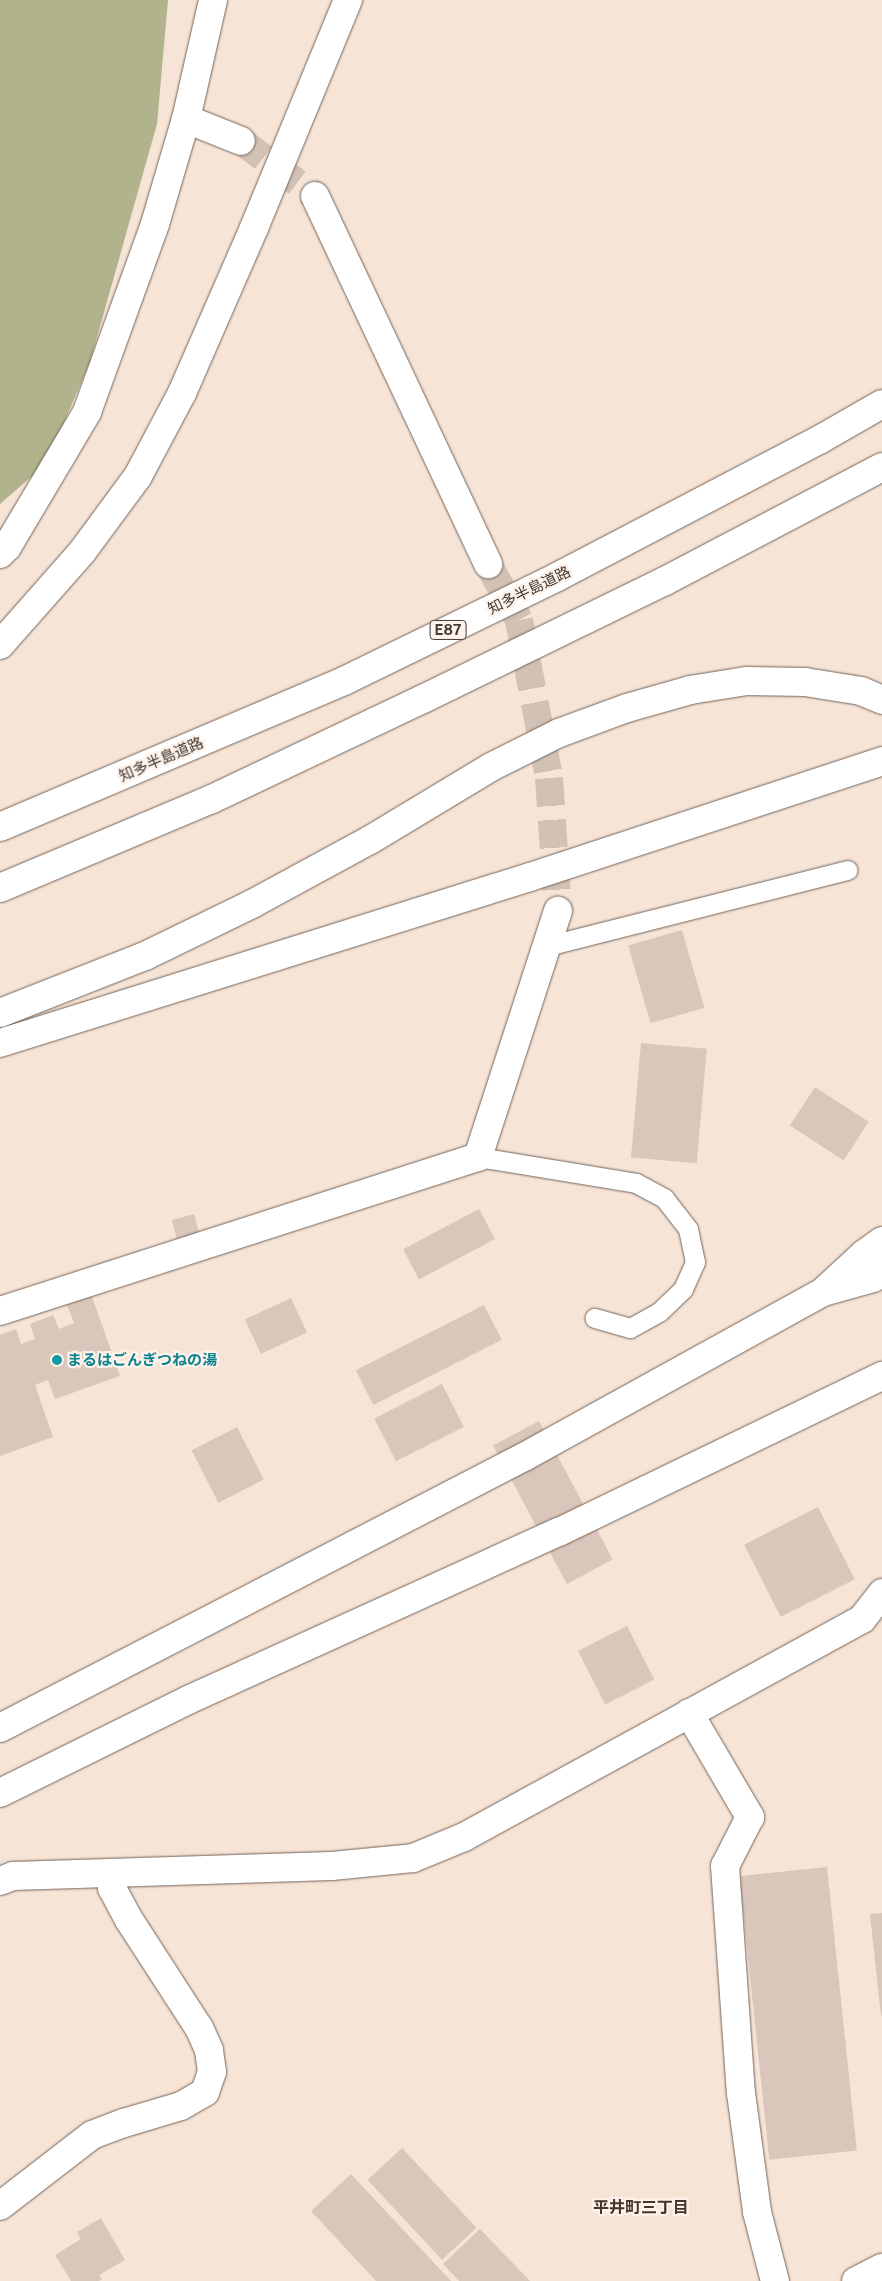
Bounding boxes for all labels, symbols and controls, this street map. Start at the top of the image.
street label: 知多半島道路 [485,562,573,618]
road number: E87 [429,618,467,642]
street label: 知多半島道路 [116,733,206,785]
place label: まるはごんぎつねの湯 [67,1351,217,1369]
marker: まるはごんぎつねの湯 [51,1354,63,1366]
district label: 平井町三丁目 [593,2198,689,2218]

